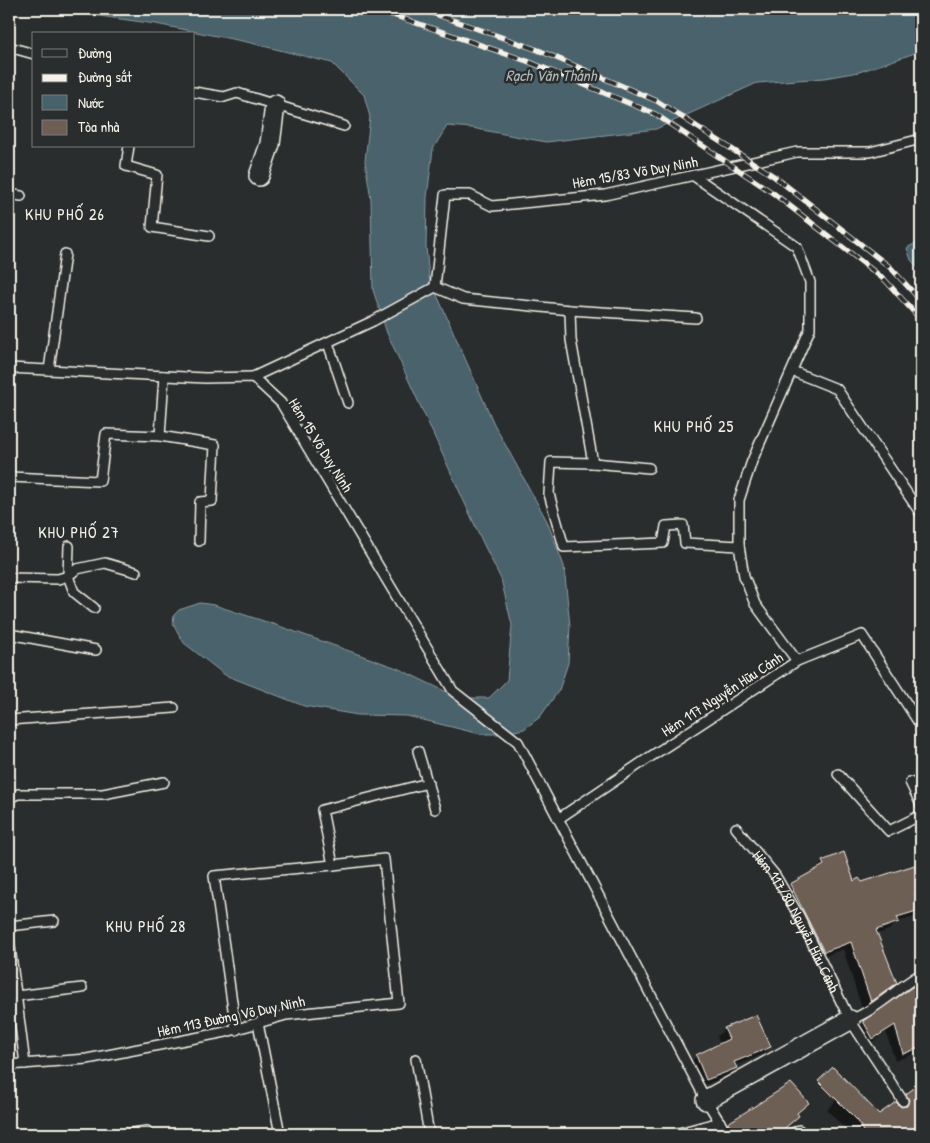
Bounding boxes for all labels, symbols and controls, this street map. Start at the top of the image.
legend [32,32,195,148]
text: Đường [78,42,112,63]
water label: Rạch Văn Thánh [506,64,598,86]
text: Đường sắt [78,66,133,87]
text: Nước [78,92,104,113]
text: Tòa nhà [78,116,119,137]
street label: Hẻm 15/83 Võ Duy Ninh [571,151,699,193]
district label: KHU PHỐ 26 [25,203,105,225]
street label: Hẻm 15 Võ Duy Ninh [284,394,358,496]
district label: KHU PHỐ 25 [654,415,734,437]
district label: KHU PHỐ 27 [38,521,120,543]
street label: Hẻm 117 Nguyễn Hữu Cảnh [657,647,787,741]
street label: Hẻm 117/80 Nguyễn Hữu Cảnh [748,846,845,996]
district label: KHU PHỐ 28 [106,915,186,937]
street label: Hẻm 113 Đường Võ Duy Ninh [155,990,307,1042]

